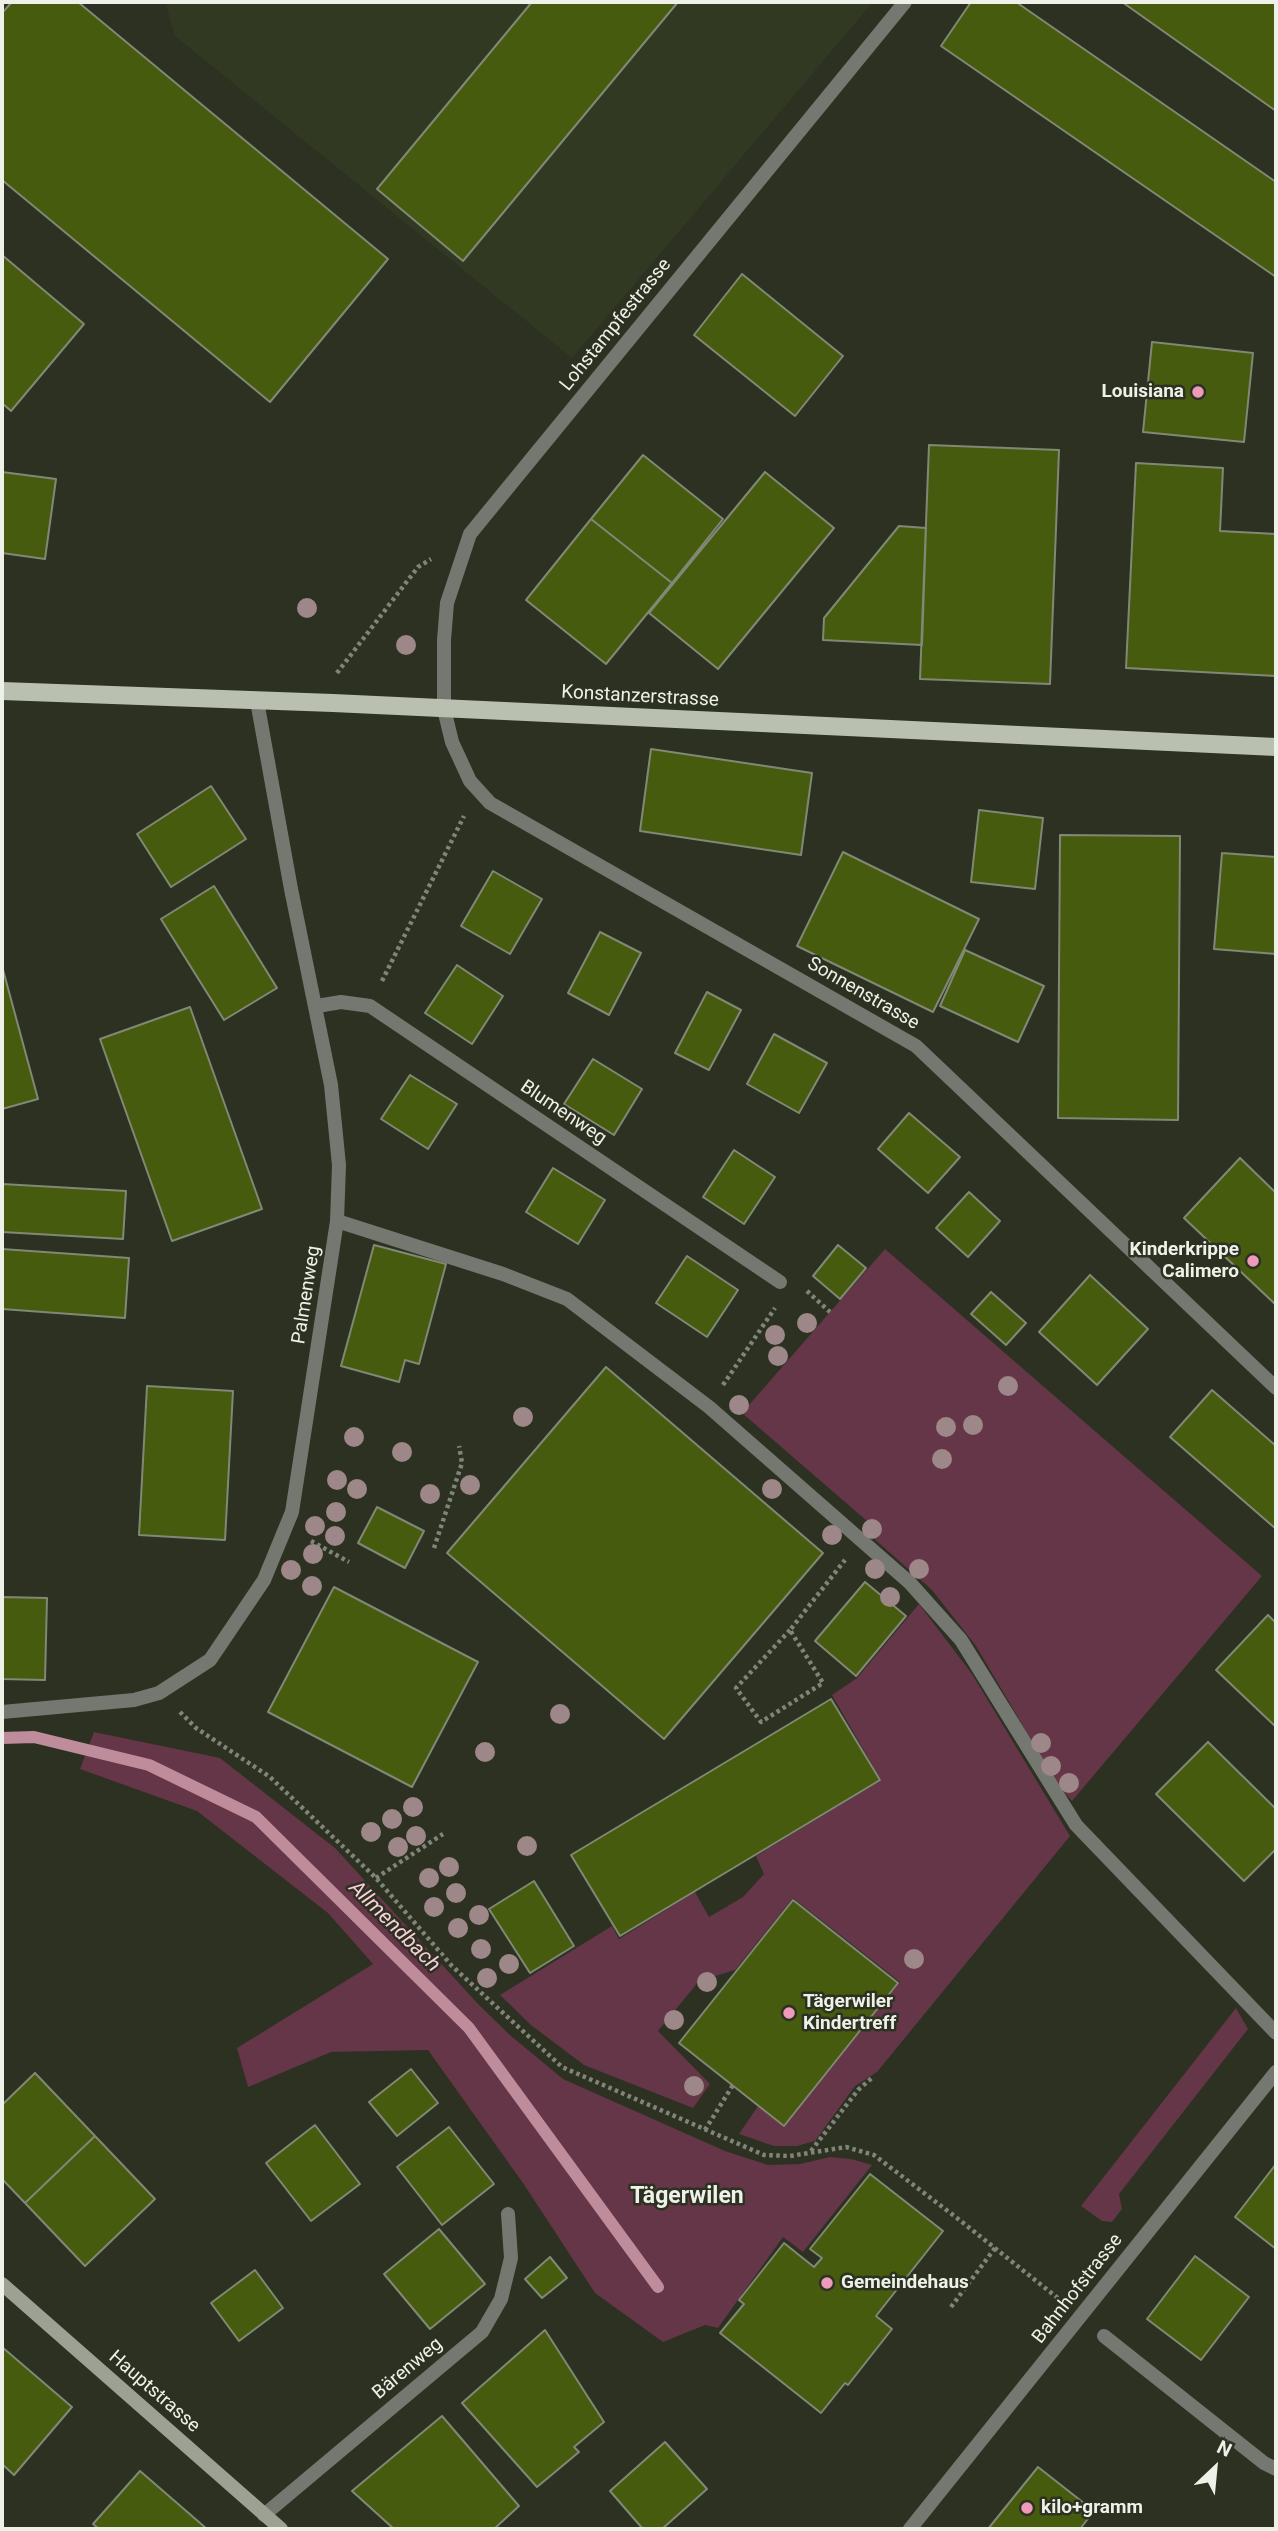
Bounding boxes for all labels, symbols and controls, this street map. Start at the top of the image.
street label: Lohstampfestrasse [556,254,676,396]
place label: Louisiana [1102,381,1184,403]
marker: Louisiana [1190,384,1206,400]
street label: Konstanzerstrasse [561,681,719,713]
street label: Sonnenstrasse [803,953,923,1035]
street label: Blumenweg [516,1076,610,1150]
place label: Kinderkrippe Calimero [1130,1239,1239,1283]
street label: Palmenweg [288,1244,326,1346]
marker: Kinderkrippe Calimero [1245,1253,1261,1269]
water label: Allmendbach [343,1876,445,1978]
place label: Tägerwiler Kindertreff [803,1991,896,2035]
marker: Tägerwiler Kindertreff [781,2005,797,2021]
district label: Tägerwilen [630,2183,744,2211]
street label: Bahnhofstrasse [1028,2230,1128,2348]
place label: Gemeindehaus [841,2272,969,2294]
marker: Gemeindehaus [819,2275,835,2291]
street label: Bärenweg [368,2333,448,2405]
street label: Hauptstrasse [104,2346,204,2438]
north arrow [1180,2433,1250,2503]
text: N [1213,2435,1235,2462]
place label: kilo+gramm [1041,2497,1143,2519]
marker: kilo+gramm [1019,2500,1035,2516]

